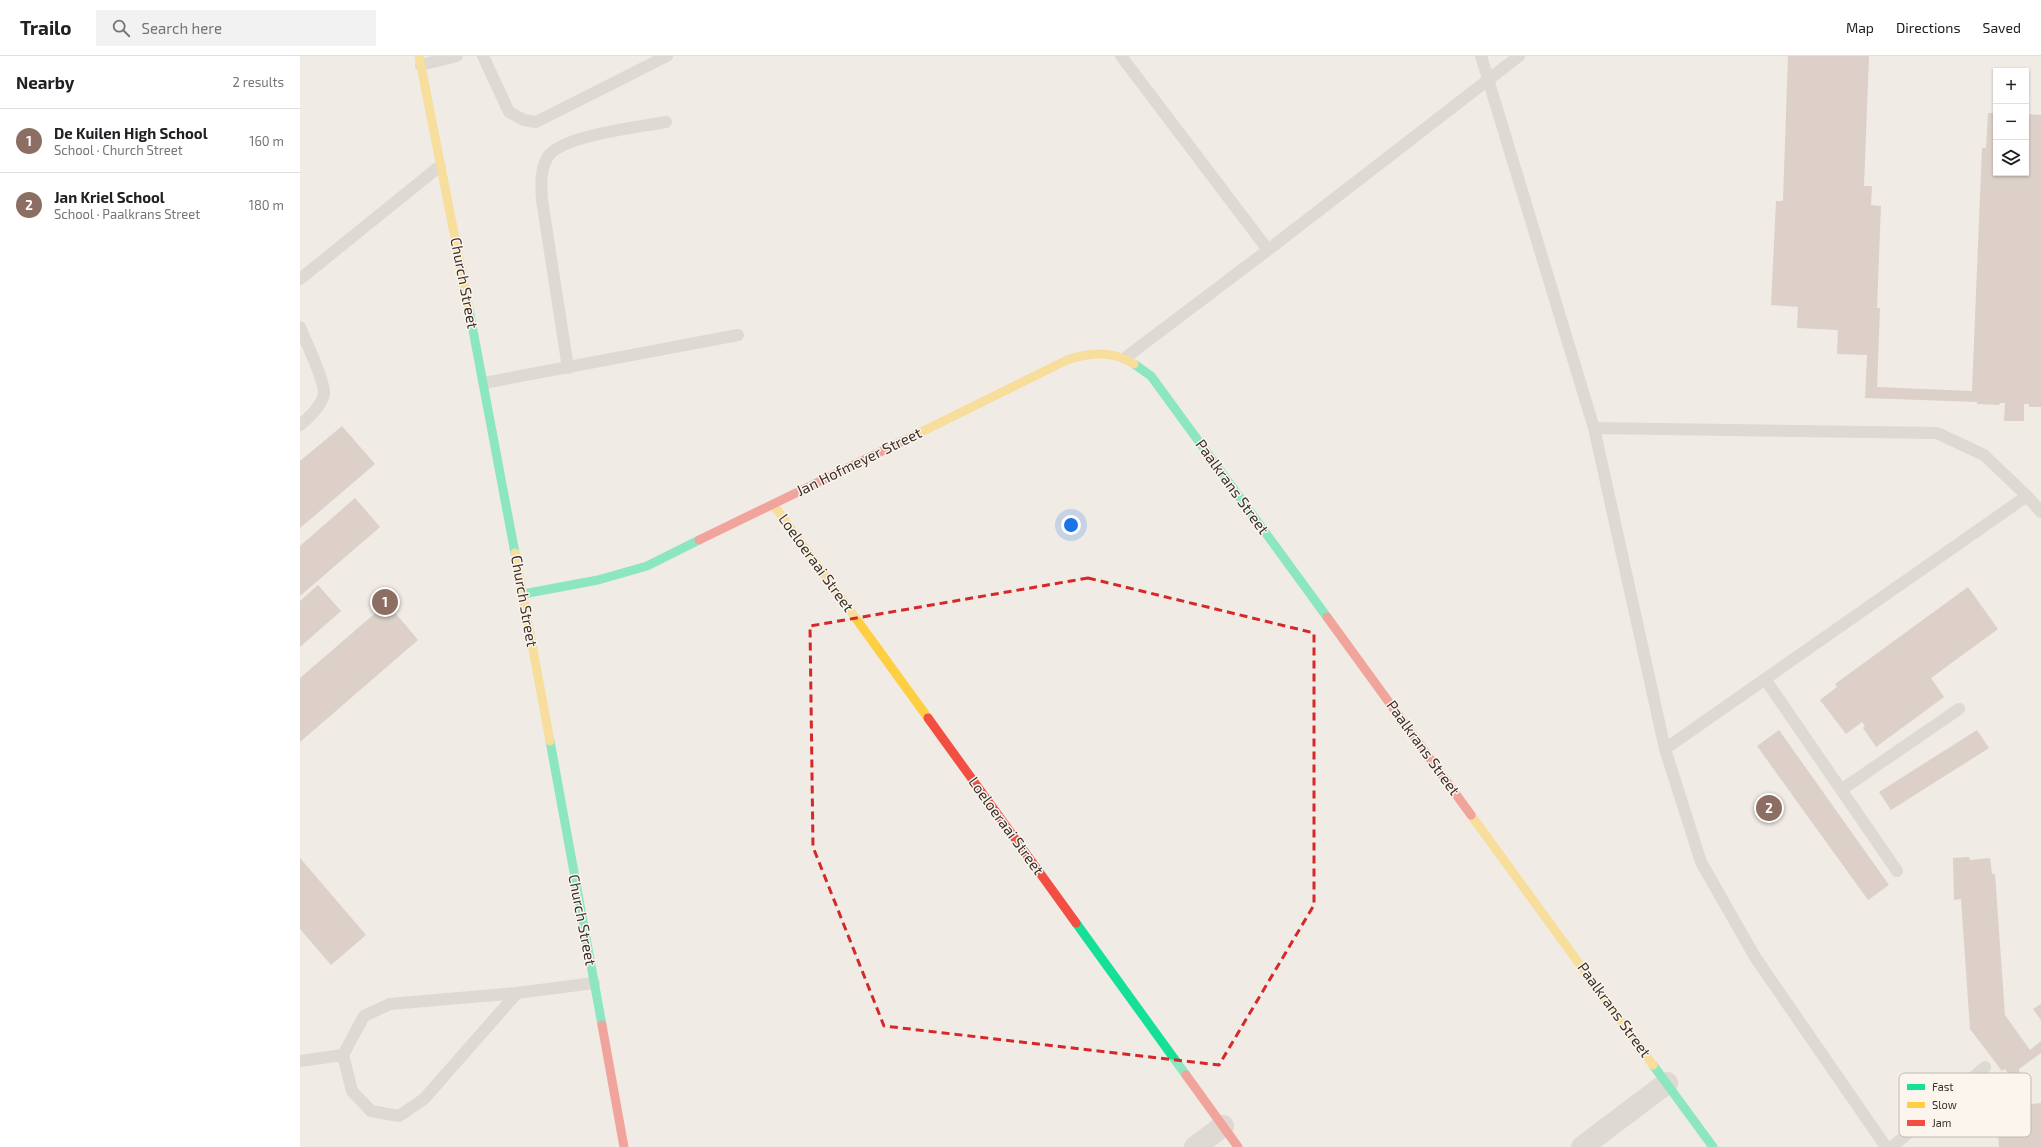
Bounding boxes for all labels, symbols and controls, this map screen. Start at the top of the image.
search box [96,10,376,46]
text: Trailo [20,16,72,39]
icon: search [110,17,132,39]
text: Search here [142,19,222,37]
text: Map [1846,19,1874,36]
text: Directions [1896,19,1961,36]
text: Saved [1983,19,2021,36]
map controls [1993,68,2029,176]
button: + [1993,68,2029,104]
text: Nearby [16,72,74,92]
text: 2 results [232,74,284,90]
button: − [1993,104,2029,140]
text: De Kuilen High School [54,124,208,142]
text: 1 [26,133,32,149]
text: 160 m [249,133,284,149]
button: layers [1993,140,2029,176]
text: School · Church Street [54,142,183,158]
text: Jan Kriel School [54,188,165,206]
text: 2 [25,197,33,213]
text: 180 m [249,197,284,213]
text: School · Paalkrans Street [54,206,200,222]
street label: Church Street [447,236,483,330]
street label: Jan Hofmeyer Street [793,423,925,499]
street label: Paalkrans Street [1192,435,1273,538]
street label: Loeloeraai Street [775,510,858,615]
your location [1061,515,1081,535]
street label: Church Street [508,554,542,648]
pin: 1 [372,587,398,617]
street label: Paalkrans Street [1383,696,1464,799]
street label: Loeloeraai Street [965,773,1048,878]
pin: 2 [1756,793,1782,823]
street label: Church Street [565,873,601,967]
street label: Paalkrans Street [1574,958,1655,1061]
legend [1899,1073,2031,1137]
text: Fast [1932,1080,1954,1093]
text: Slow [1932,1098,1957,1111]
text: Jam [1932,1116,1951,1129]

